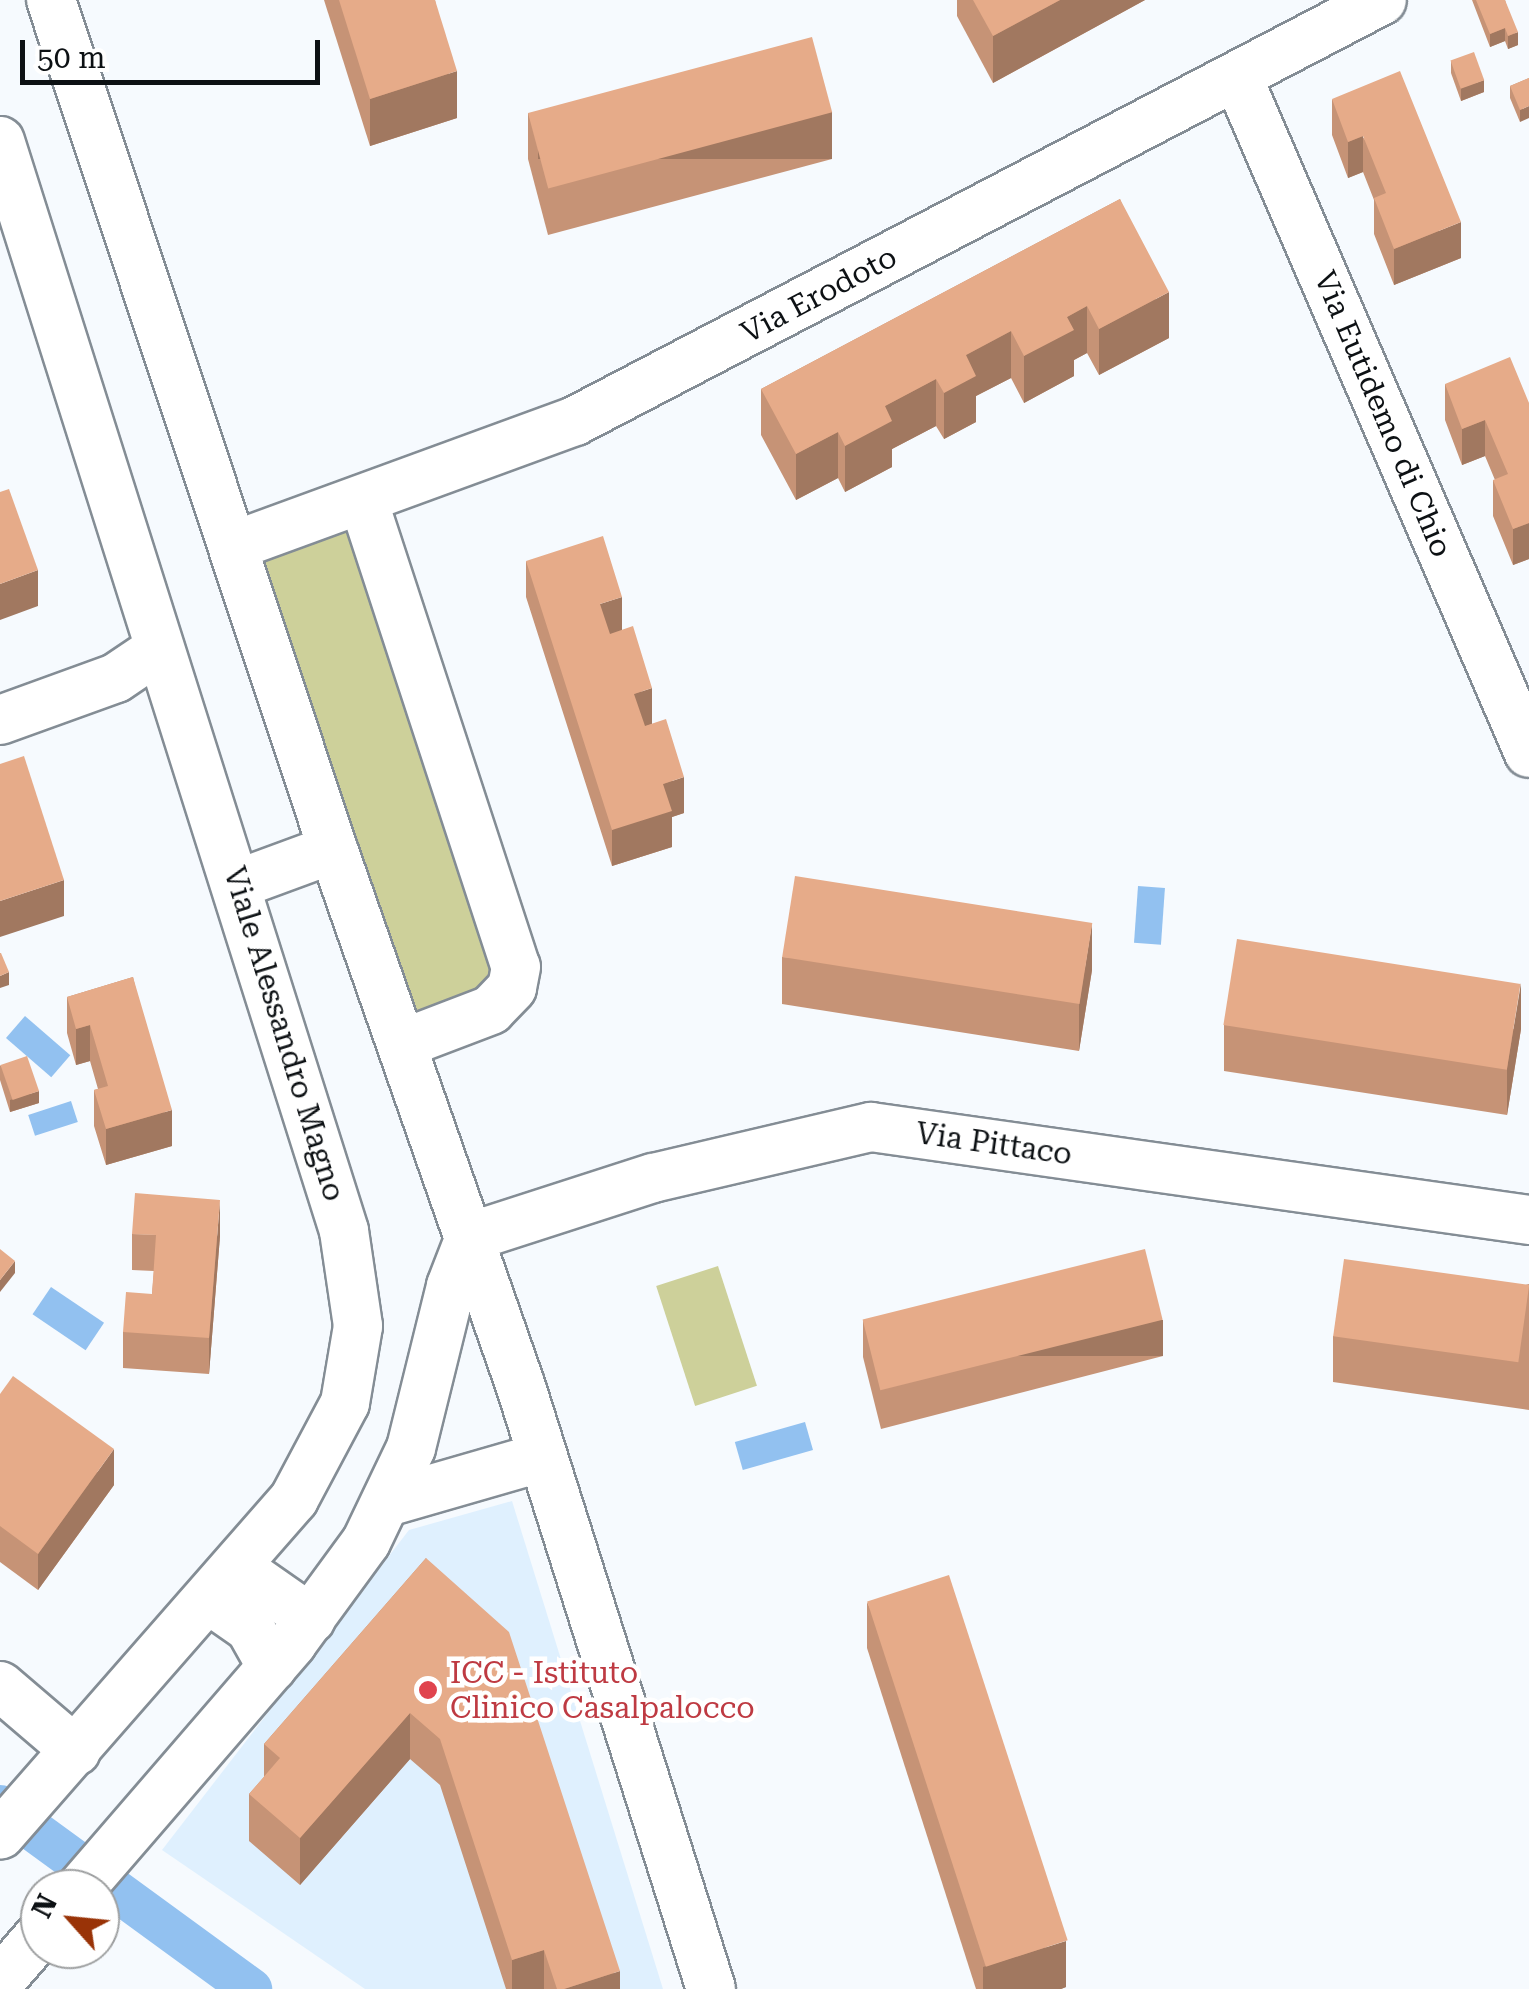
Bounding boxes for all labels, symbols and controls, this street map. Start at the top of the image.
scale bar [25,20,325,82]
text: 50 m [37,40,106,75]
street label: Via Erodoto [735,239,903,351]
street label: Via Eutidemo di Chio [1306,266,1460,562]
street label: Viale Alessandro Magno [216,862,352,1206]
street label: Via Pittaco [914,1115,1074,1173]
place label: ICC - Istituto Clinico Casalpalocco [450,1655,755,1726]
marker: ICC - Istituto Clinico Casalpalocco [415,1677,441,1703]
north arrow [20,1869,120,1969]
text: N [25,1889,64,1923]

